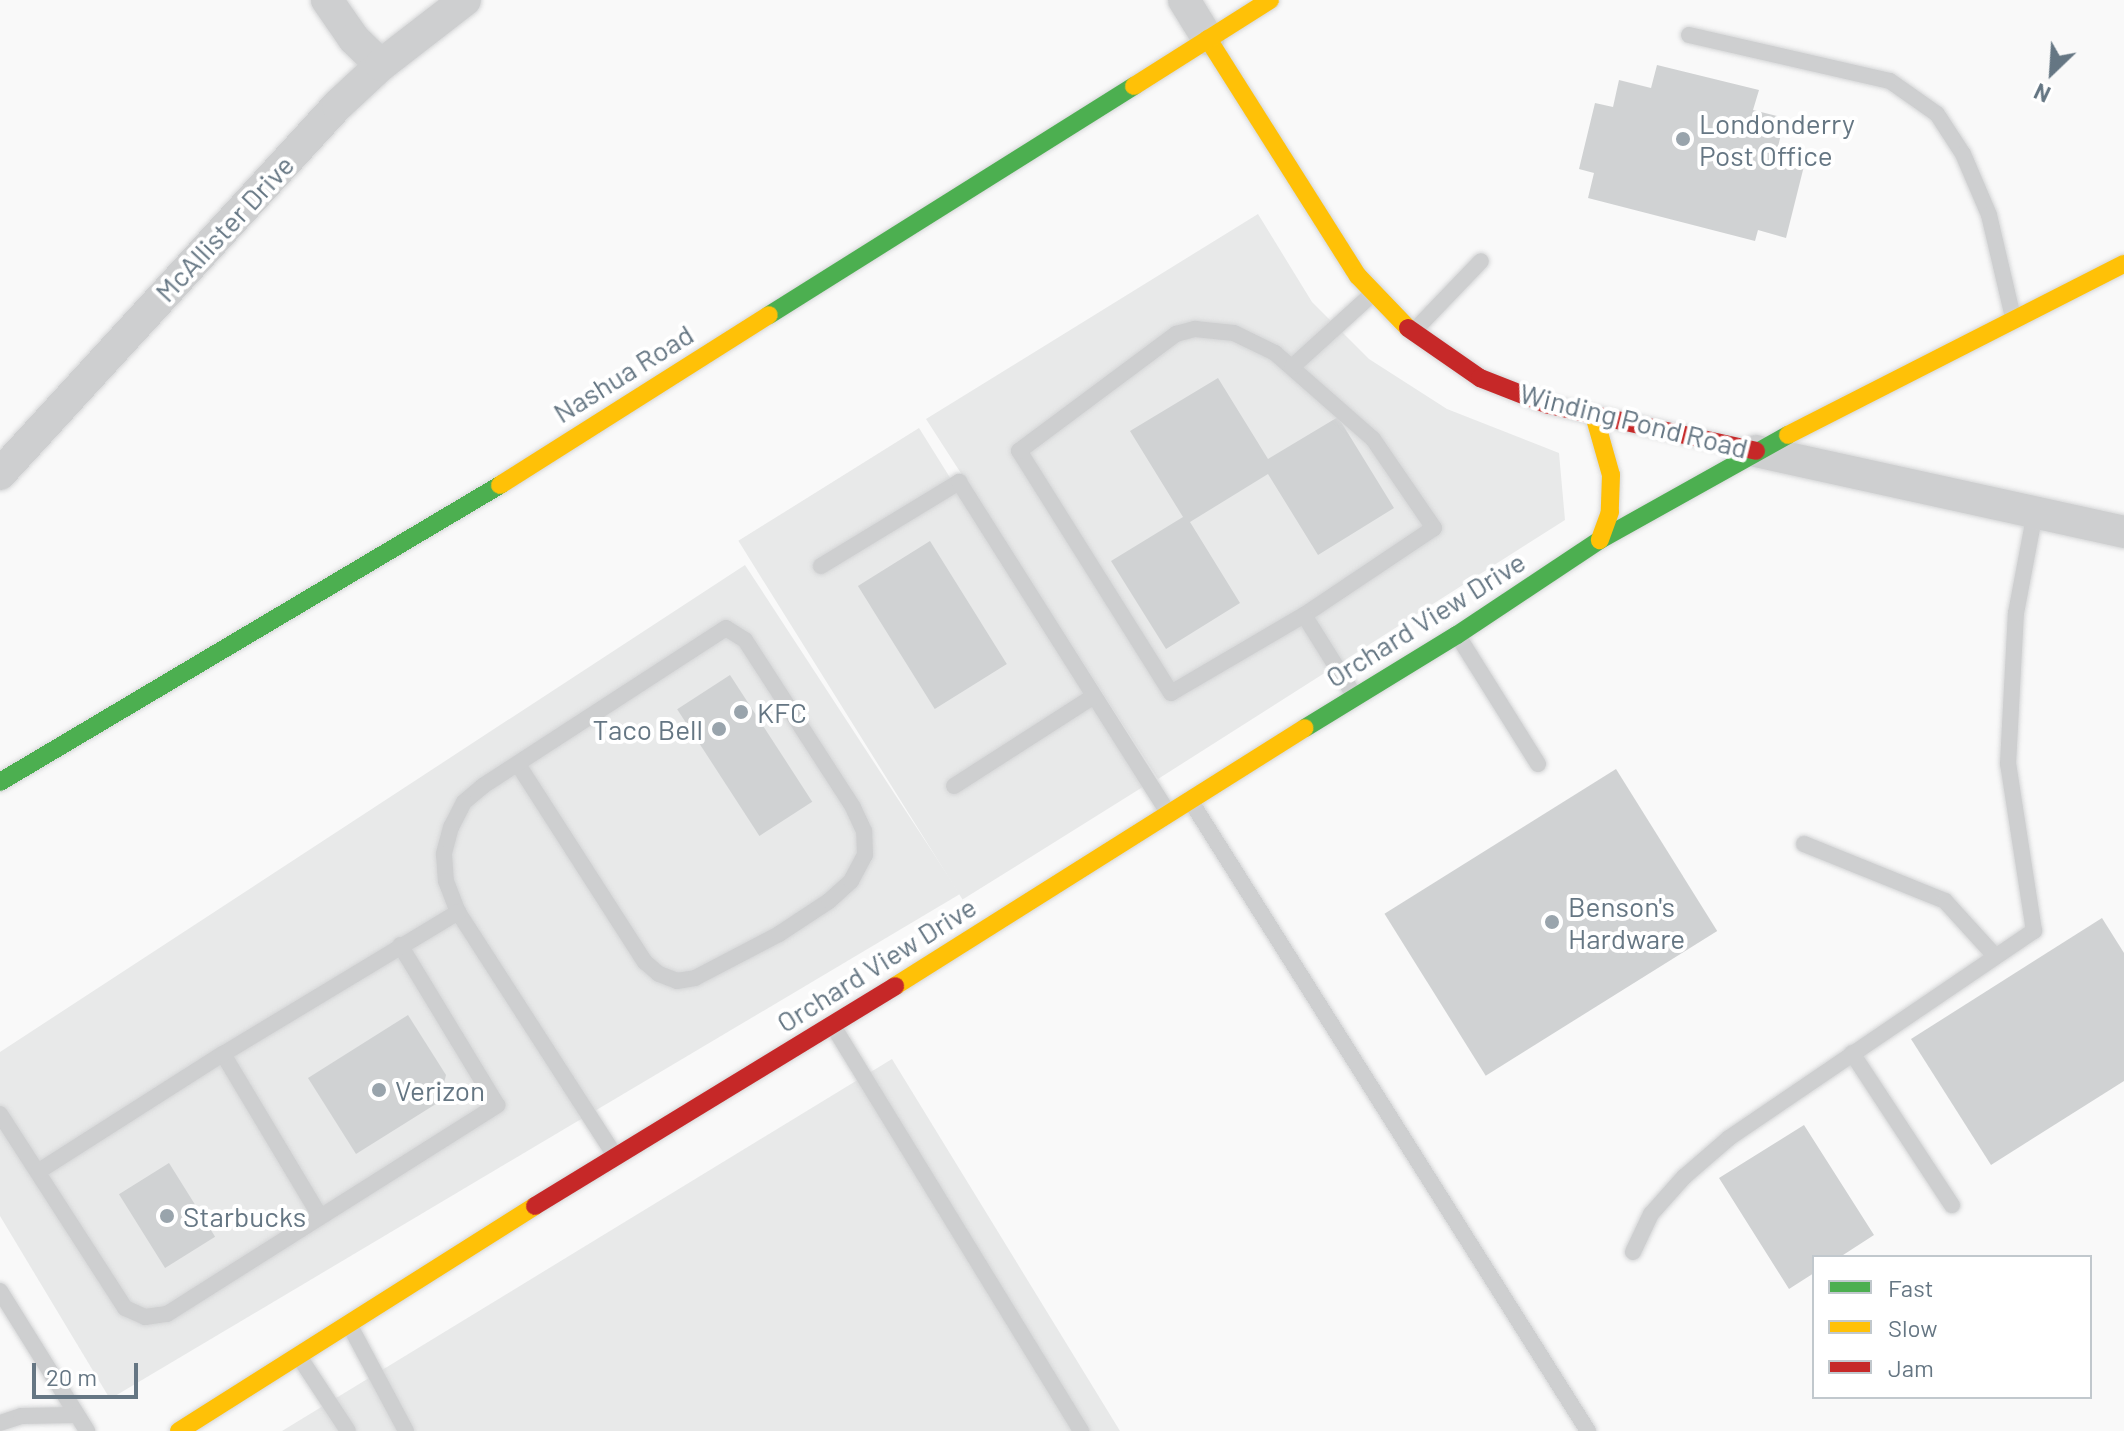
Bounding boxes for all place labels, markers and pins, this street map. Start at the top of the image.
place label: Londonderry Post Office [1699,106,1855,172]
marker: Londonderry Post Office [1674,130,1692,148]
place label: KFC [757,695,807,729]
marker: KFC [732,703,750,721]
place label: Taco Bell [592,712,703,746]
marker: Taco Bell [710,720,728,738]
place label: Benson's Hardware [1568,889,1685,955]
marker: Benson's Hardware [1543,913,1561,931]
place label: Verizon [395,1073,485,1107]
marker: Verizon [370,1081,388,1099]
place label: Starbucks [183,1199,306,1233]
marker: Starbucks [158,1207,176,1225]

